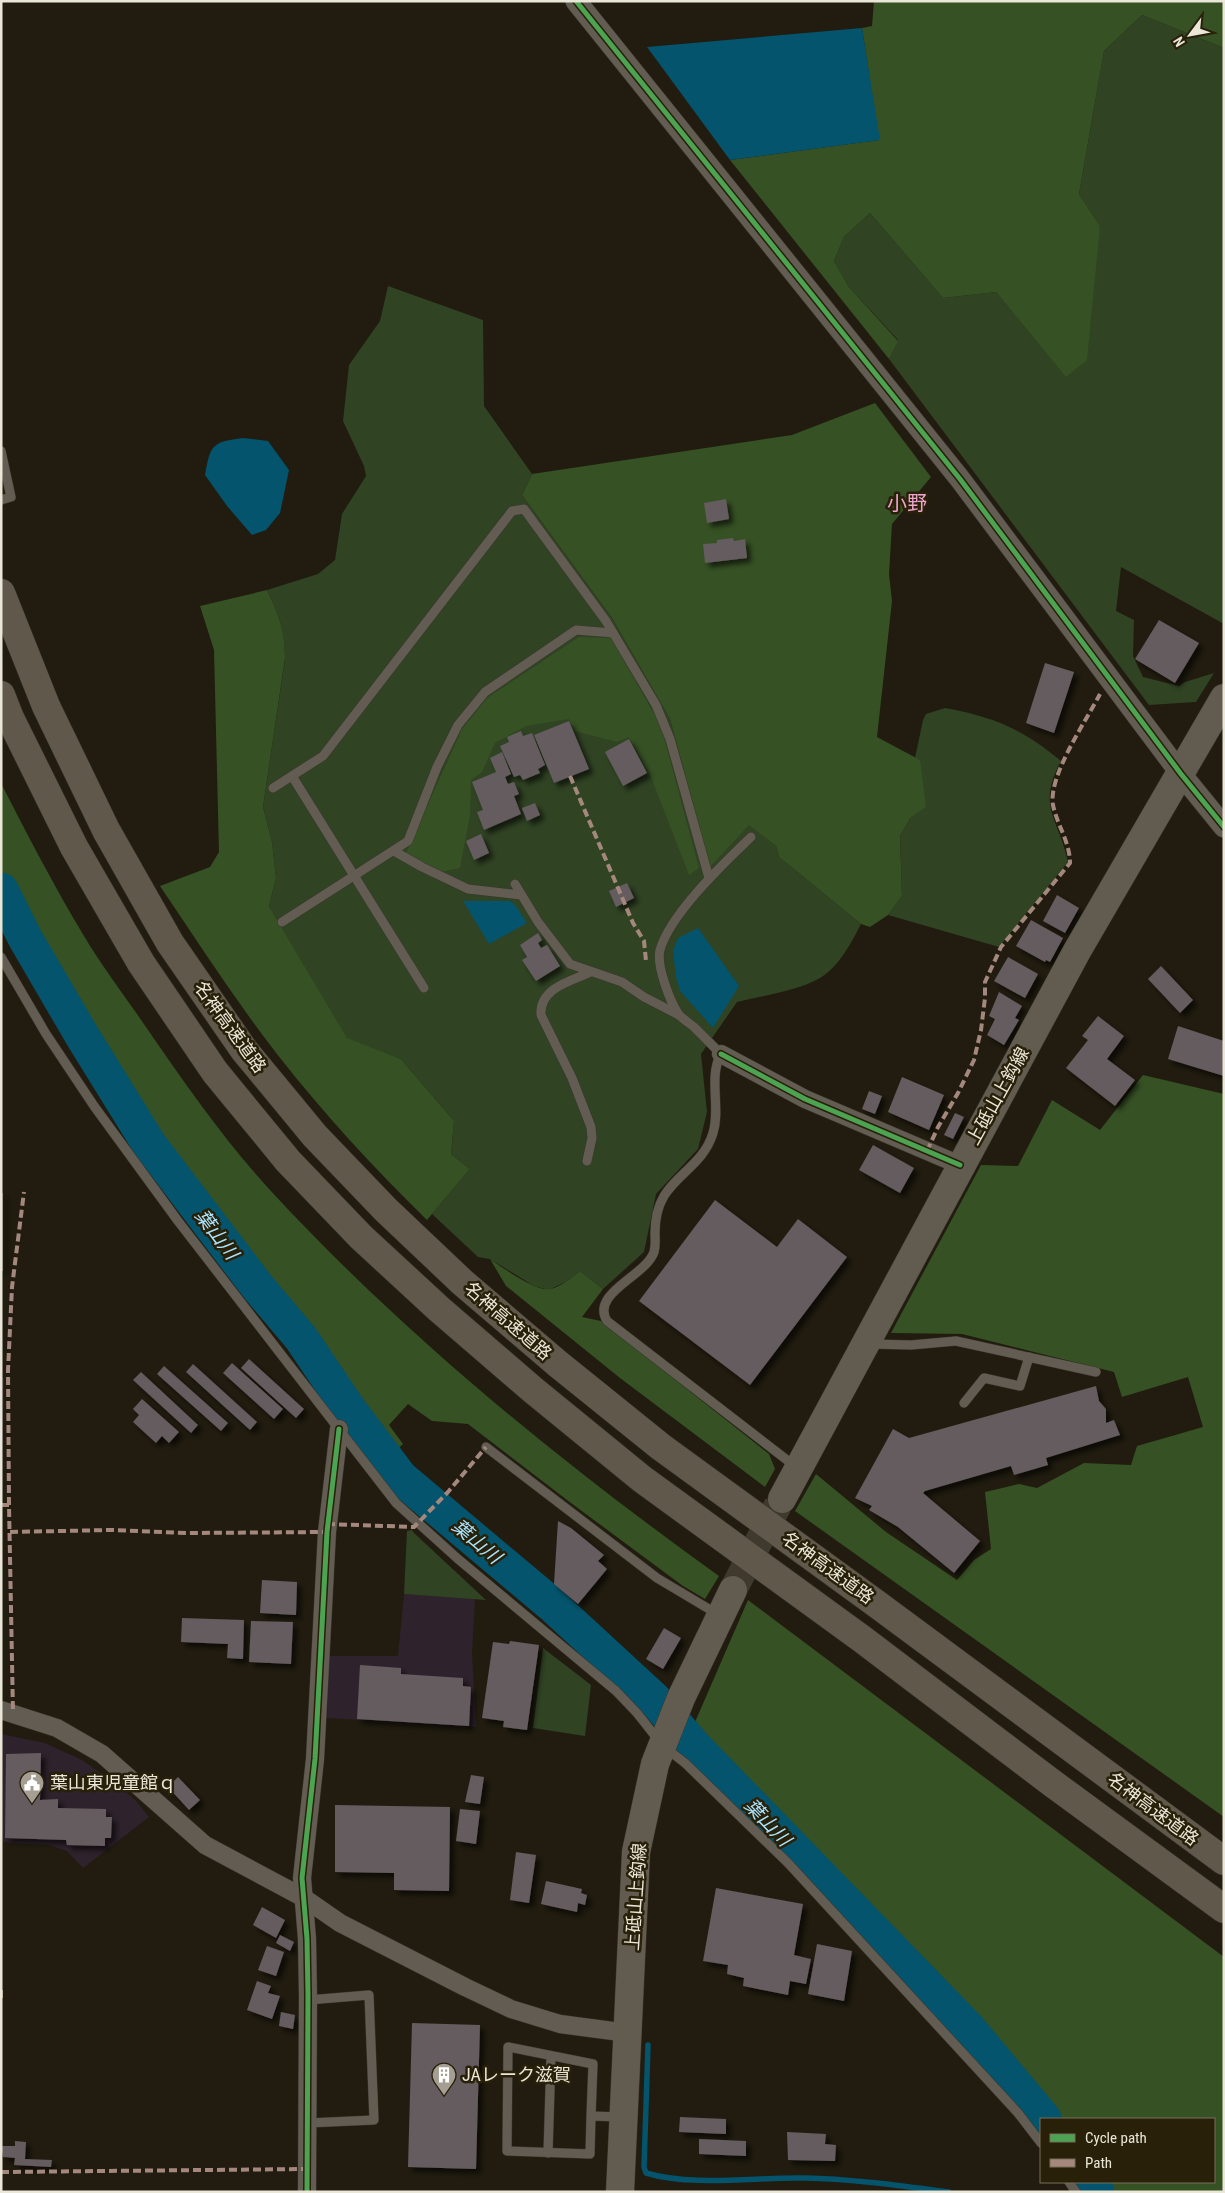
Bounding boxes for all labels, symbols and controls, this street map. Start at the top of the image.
north arrow [1165,10,1215,60]
text: N [1170,34,1188,50]
district label: 小野 [887,491,927,515]
street label: 名神高速道路 [190,977,271,1077]
street label: 上砥山上鈎線 [962,1043,1033,1148]
water label: 葉山川 [190,1205,244,1266]
street label: 名神高速道路 [461,1277,556,1364]
water label: 葉山川 [447,1514,507,1570]
street label: 名神高速道路 [778,1527,878,1608]
street label: 名神高速道路 [1104,1768,1203,1849]
public building icon: 葉山東児童館ｑ [19,1770,45,1804]
place label: 葉山東児童館ｑ [50,1772,176,1794]
water label: 葉山川 [740,1794,797,1852]
street label: 上砥山上鈎線 [621,1842,650,1952]
building icon: JAレーク滋賀 [431,2062,457,2096]
place label: JAレーク滋賀 [462,2064,571,2085]
legend [1040,2118,1215,2183]
text: Cycle path [1085,2129,1147,2147]
text: Path [1085,2154,1112,2172]

